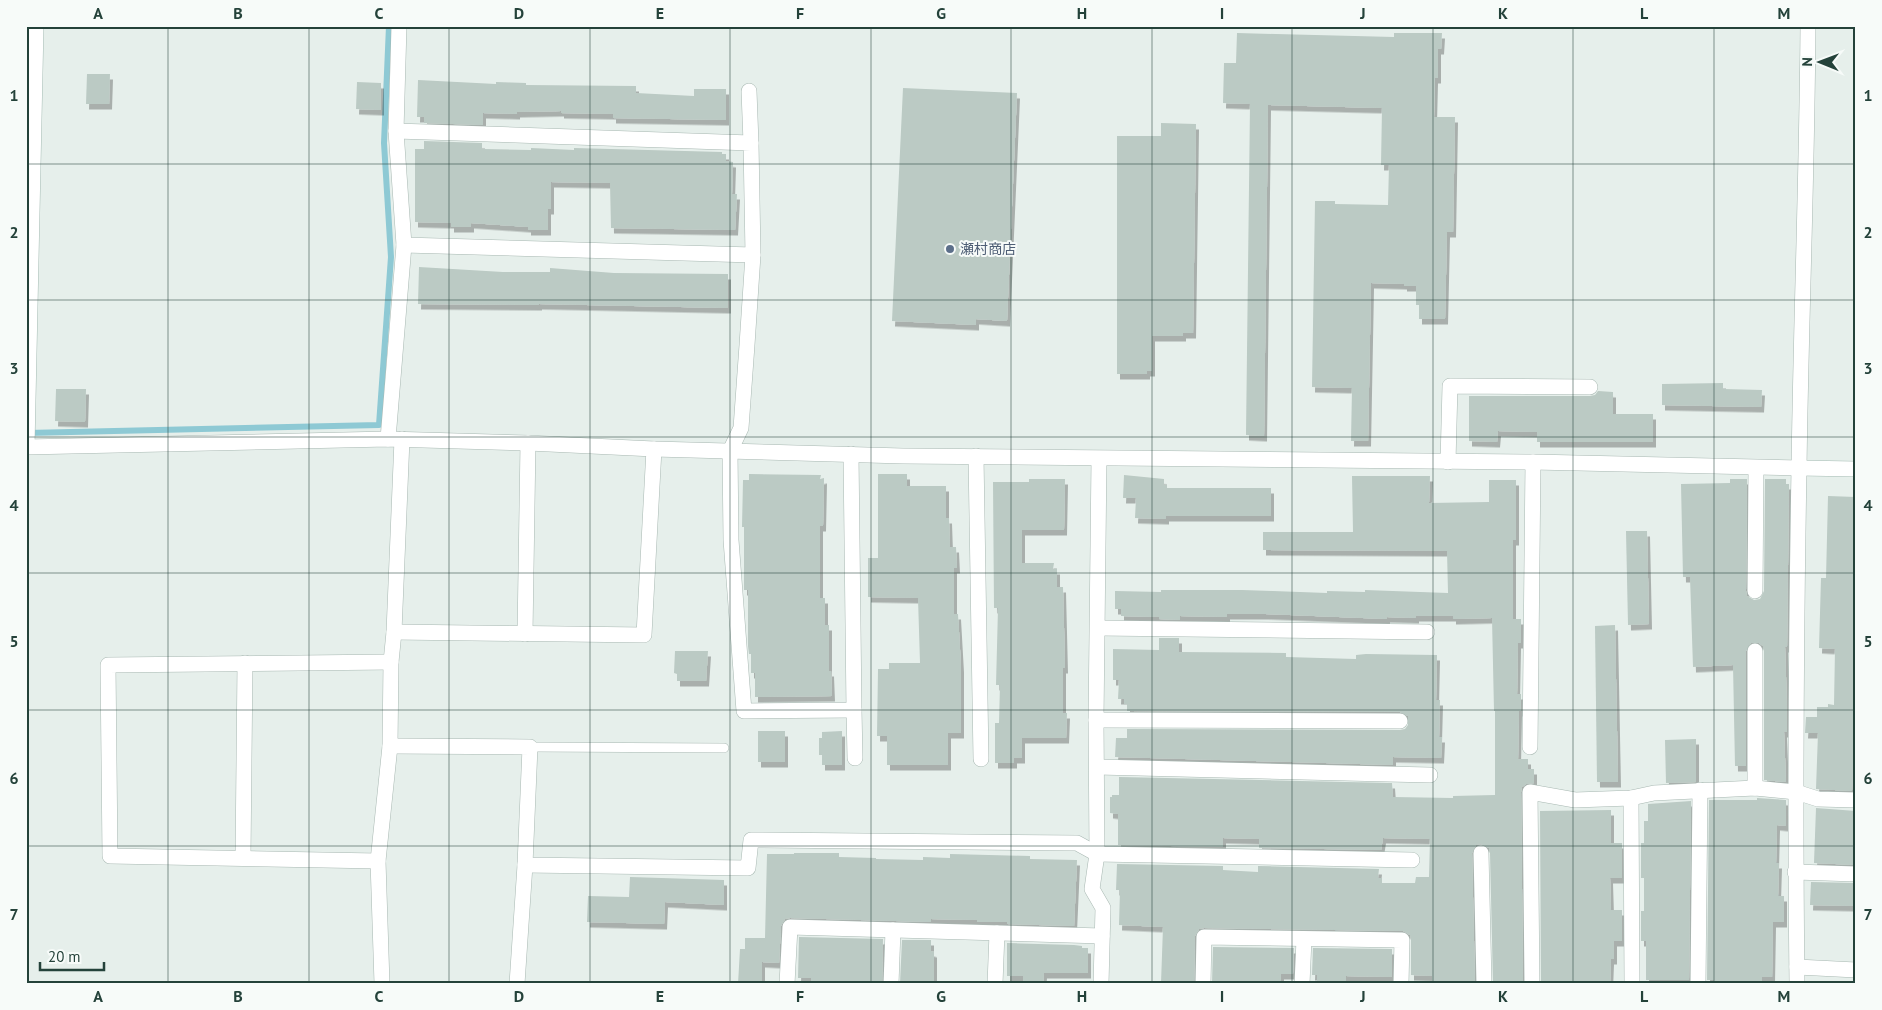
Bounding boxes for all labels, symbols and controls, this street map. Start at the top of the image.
text: A [93,3,103,23]
text: B [233,3,243,23]
text: C [375,3,384,23]
text: D [514,3,524,23]
text: E [656,3,664,23]
text: F [796,3,804,23]
text: G [936,3,946,23]
text: H [1077,3,1087,23]
text: I [1220,3,1224,23]
text: J [1359,3,1366,23]
text: K [1498,3,1508,23]
text: L [1640,3,1649,23]
text: M [1778,3,1790,23]
north arrow [1794,38,1844,88]
text: N [1798,57,1816,67]
text: 1 [9,85,19,105]
text: 1 [1863,85,1873,105]
text: 2 [9,222,19,242]
text: 2 [1863,222,1873,242]
place label: 瀬村商店 [960,240,1016,258]
marker: 瀬村商店 [944,243,956,255]
text: 3 [9,358,19,378]
text: 3 [1863,358,1873,378]
text: 4 [9,495,19,515]
text: 4 [1863,495,1873,515]
text: 5 [9,631,19,651]
text: 5 [1863,631,1873,651]
text: 6 [9,768,19,788]
text: 6 [1863,768,1873,788]
text: 7 [9,904,19,924]
text: 7 [1863,904,1873,924]
scale bar [40,940,104,972]
text: 20 m [48,947,81,966]
text: A [93,986,103,1006]
text: B [233,986,243,1006]
text: C [375,986,384,1006]
text: D [514,986,524,1006]
text: E [656,986,664,1006]
text: F [796,986,804,1006]
text: G [936,986,946,1006]
text: H [1077,986,1087,1006]
text: I [1220,986,1224,1006]
text: J [1359,986,1366,1006]
text: K [1498,986,1508,1006]
text: L [1640,986,1649,1006]
text: M [1778,986,1790,1006]

